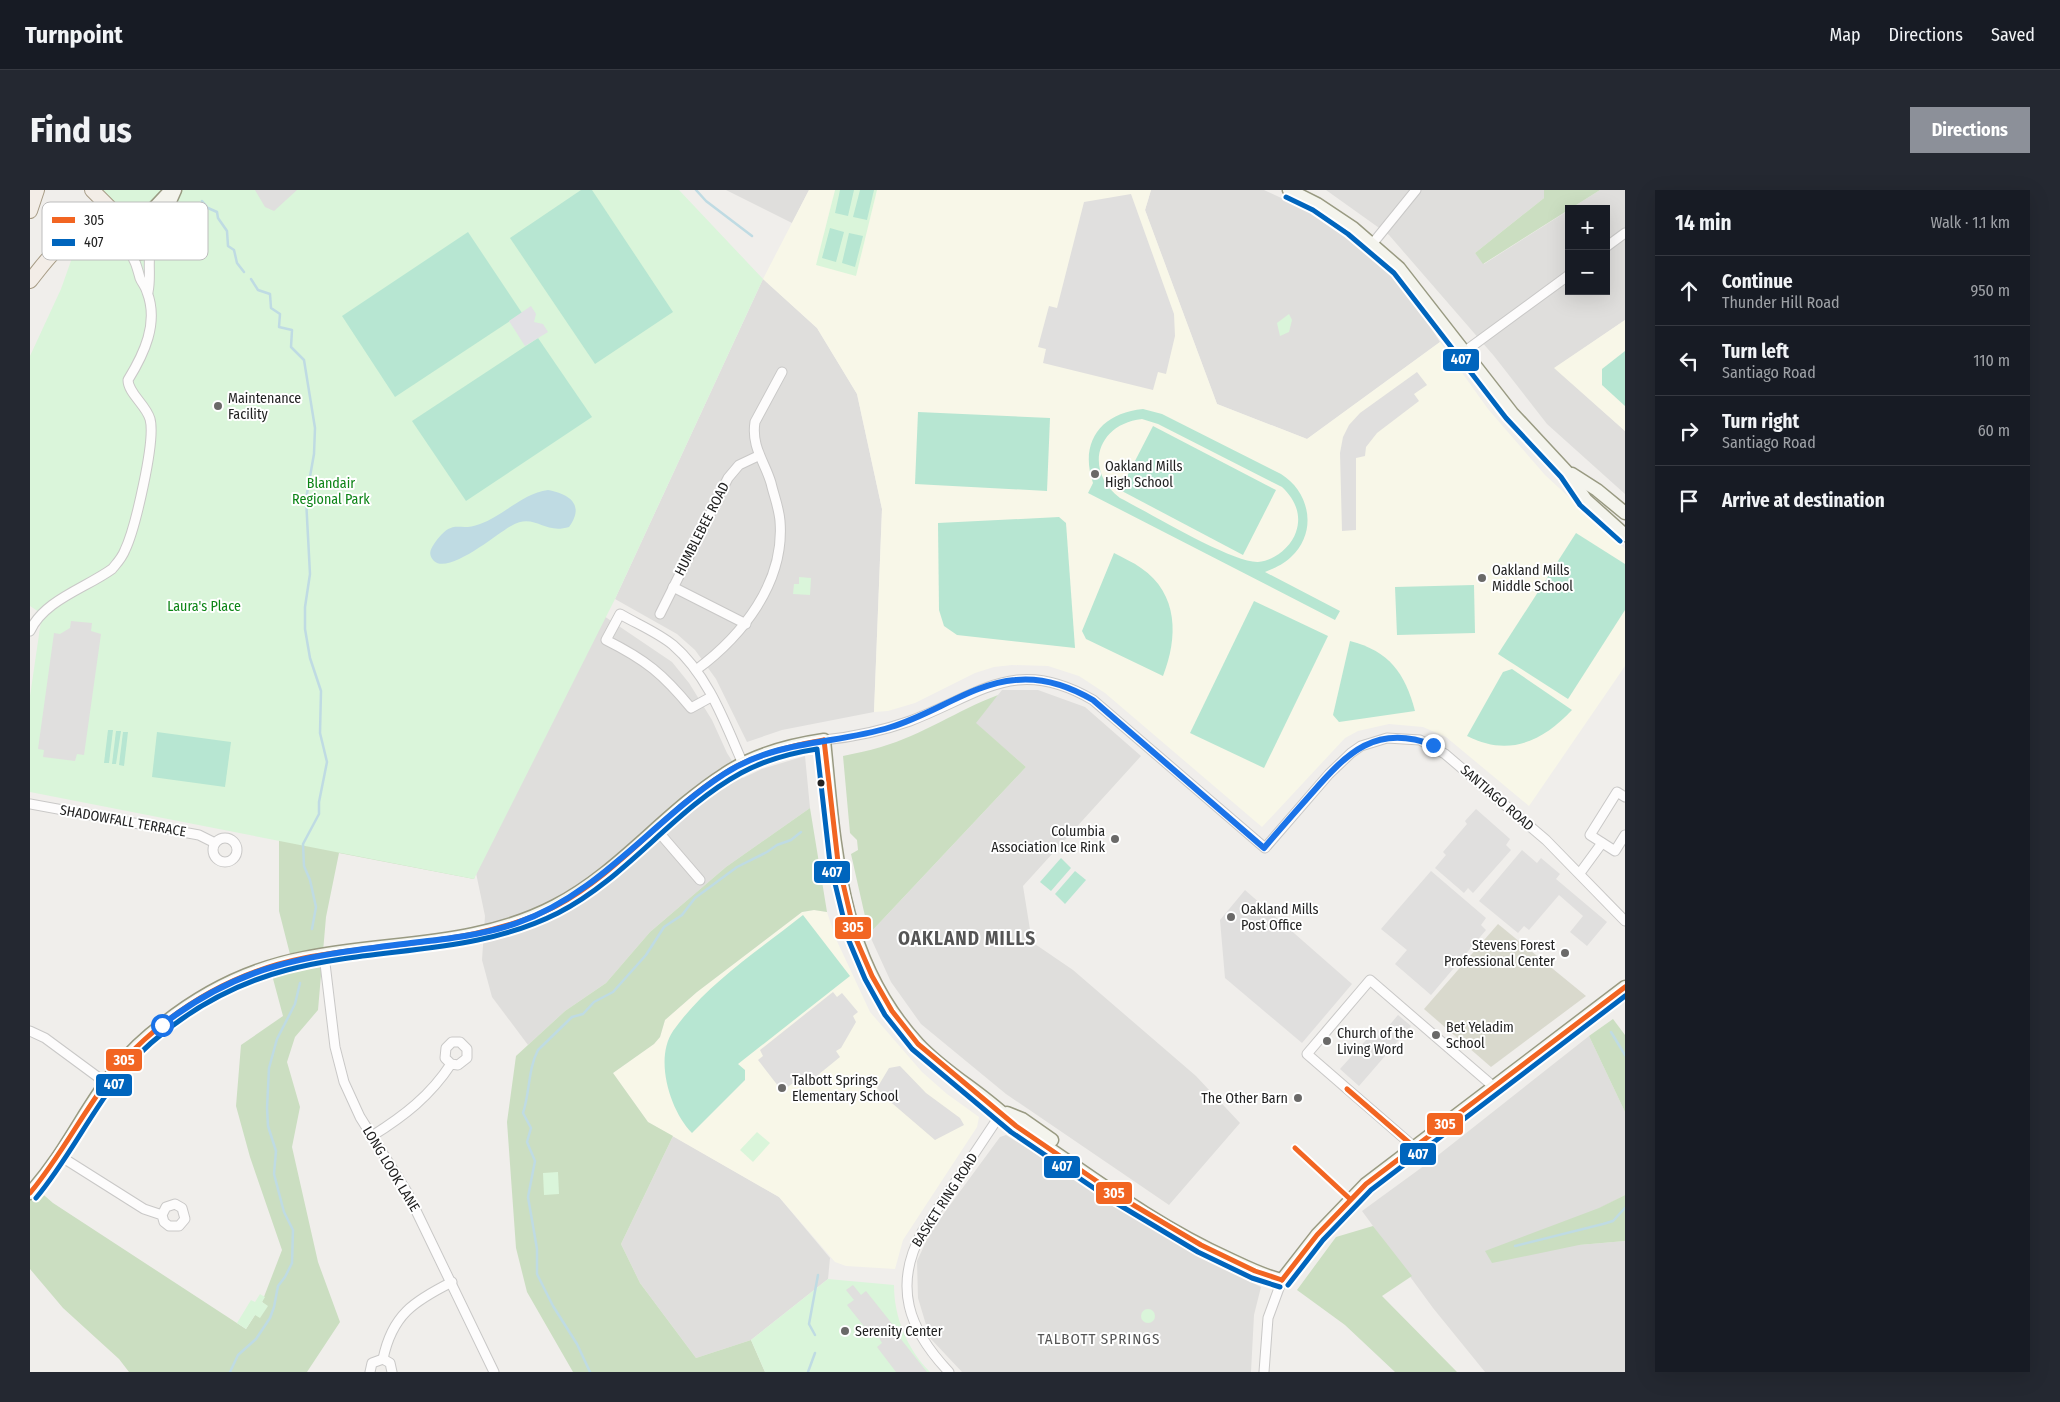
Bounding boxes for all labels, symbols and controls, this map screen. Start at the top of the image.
text: Turnpoint [25,21,123,49]
text: Map [1829,24,1861,46]
text: Directions [1889,24,1963,46]
text: Saved [1991,24,2035,46]
button: Directions [1910,107,2030,153]
text: Find us [30,109,132,151]
legend [42,202,208,260]
map controls [1565,205,1610,295]
button: + [1565,205,1610,250]
text: 14 min [1675,210,1732,236]
text: 305 [84,212,104,229]
text: Walk · 1.1 km [1930,213,2010,232]
text: 407 [84,234,104,251]
button: − [1565,250,1610,295]
text: Continue [1722,270,1793,293]
icon: ahead [1675,277,1703,305]
text: 950 m [1970,281,2010,300]
text: Thunder Hill Road [1722,293,1840,312]
text: Turn left [1722,340,1789,363]
icon: left [1675,347,1703,375]
line badge: 407 [1442,348,1480,372]
text: 407 [1451,351,1471,368]
text: 110 m [1973,351,2010,370]
text: Santiago Road [1722,363,1816,382]
place label: Maintenance Facility [228,390,301,423]
marker: Maintenance Facility [212,400,224,412]
text: Turn right [1722,410,1799,433]
icon: right [1675,417,1703,445]
text: 60 m [1978,421,2010,440]
text: Santiago Road [1722,433,1816,452]
place label: Oakland Mills High School [1105,458,1183,491]
marker: Oakland Mills High School [1089,468,1101,480]
park label: Blandair Regional Park [292,475,370,508]
street label: HUMBLEBEE ROAD [671,479,733,579]
icon: arrive [1675,487,1703,515]
text: Arrive at destination [1722,489,1885,512]
place label: Oakland Mills Middle School [1492,562,1573,595]
marker: Oakland Mills Middle School [1476,572,1488,584]
park label: Laura's Place [167,598,241,615]
route end [1422,734,1445,757]
street label: SANTIAGO ROAD [1457,761,1537,835]
unlabelled marker [816,778,826,788]
street label: SHADOWFALL TERRACE [59,802,188,841]
place label: Columbia Association Ice Rink [991,823,1105,856]
marker: Columbia Association Ice Rink [1109,833,1121,845]
line badge: 407 [813,860,851,884]
text: 407 [822,864,842,881]
place label: Oakland Mills Post Office [1241,901,1319,934]
marker: Oakland Mills Post Office [1225,911,1237,923]
line badge: 305 [834,916,872,940]
text: 305 [841,919,864,936]
district label: OAKLAND MILLS [898,927,1036,950]
place label: Stevens Forest Professional Center [1444,937,1555,970]
marker: Stevens Forest Professional Center [1559,947,1571,959]
route start [151,1014,174,1037]
place label: Bet Yeladim School [1446,1019,1514,1052]
place label: Church of the Living Word [1337,1025,1414,1058]
marker: Bet Yeladim School [1430,1029,1442,1041]
marker: Church of the Living Word [1321,1035,1333,1047]
line badge: 305 [105,1048,143,1072]
text: 305 [112,1052,135,1069]
place label: Talbott Springs Elementary School [792,1072,899,1105]
line badge: 407 [95,1073,133,1097]
text: 407 [104,1076,124,1093]
marker: Talbott Springs Elementary School [776,1082,788,1094]
place label: The Other Barn [1201,1090,1288,1107]
marker: The Other Barn [1292,1092,1304,1104]
line badge: 305 [1426,1112,1464,1136]
text: 305 [1433,1116,1456,1133]
street label: LONG LOOK LANE [359,1123,423,1215]
line badge: 407 [1399,1142,1437,1166]
text: 407 [1408,1146,1428,1163]
street label: BASKET RING ROAD [908,1150,982,1250]
line badge: 407 [1043,1155,1081,1179]
text: 407 [1052,1158,1072,1175]
line badge: 305 [1095,1181,1133,1205]
text: 305 [1102,1185,1125,1202]
place label: Serenity Center [855,1323,943,1340]
marker: Serenity Center [839,1325,851,1337]
district label: TALBOTT SPRINGS [1038,1330,1160,1348]

